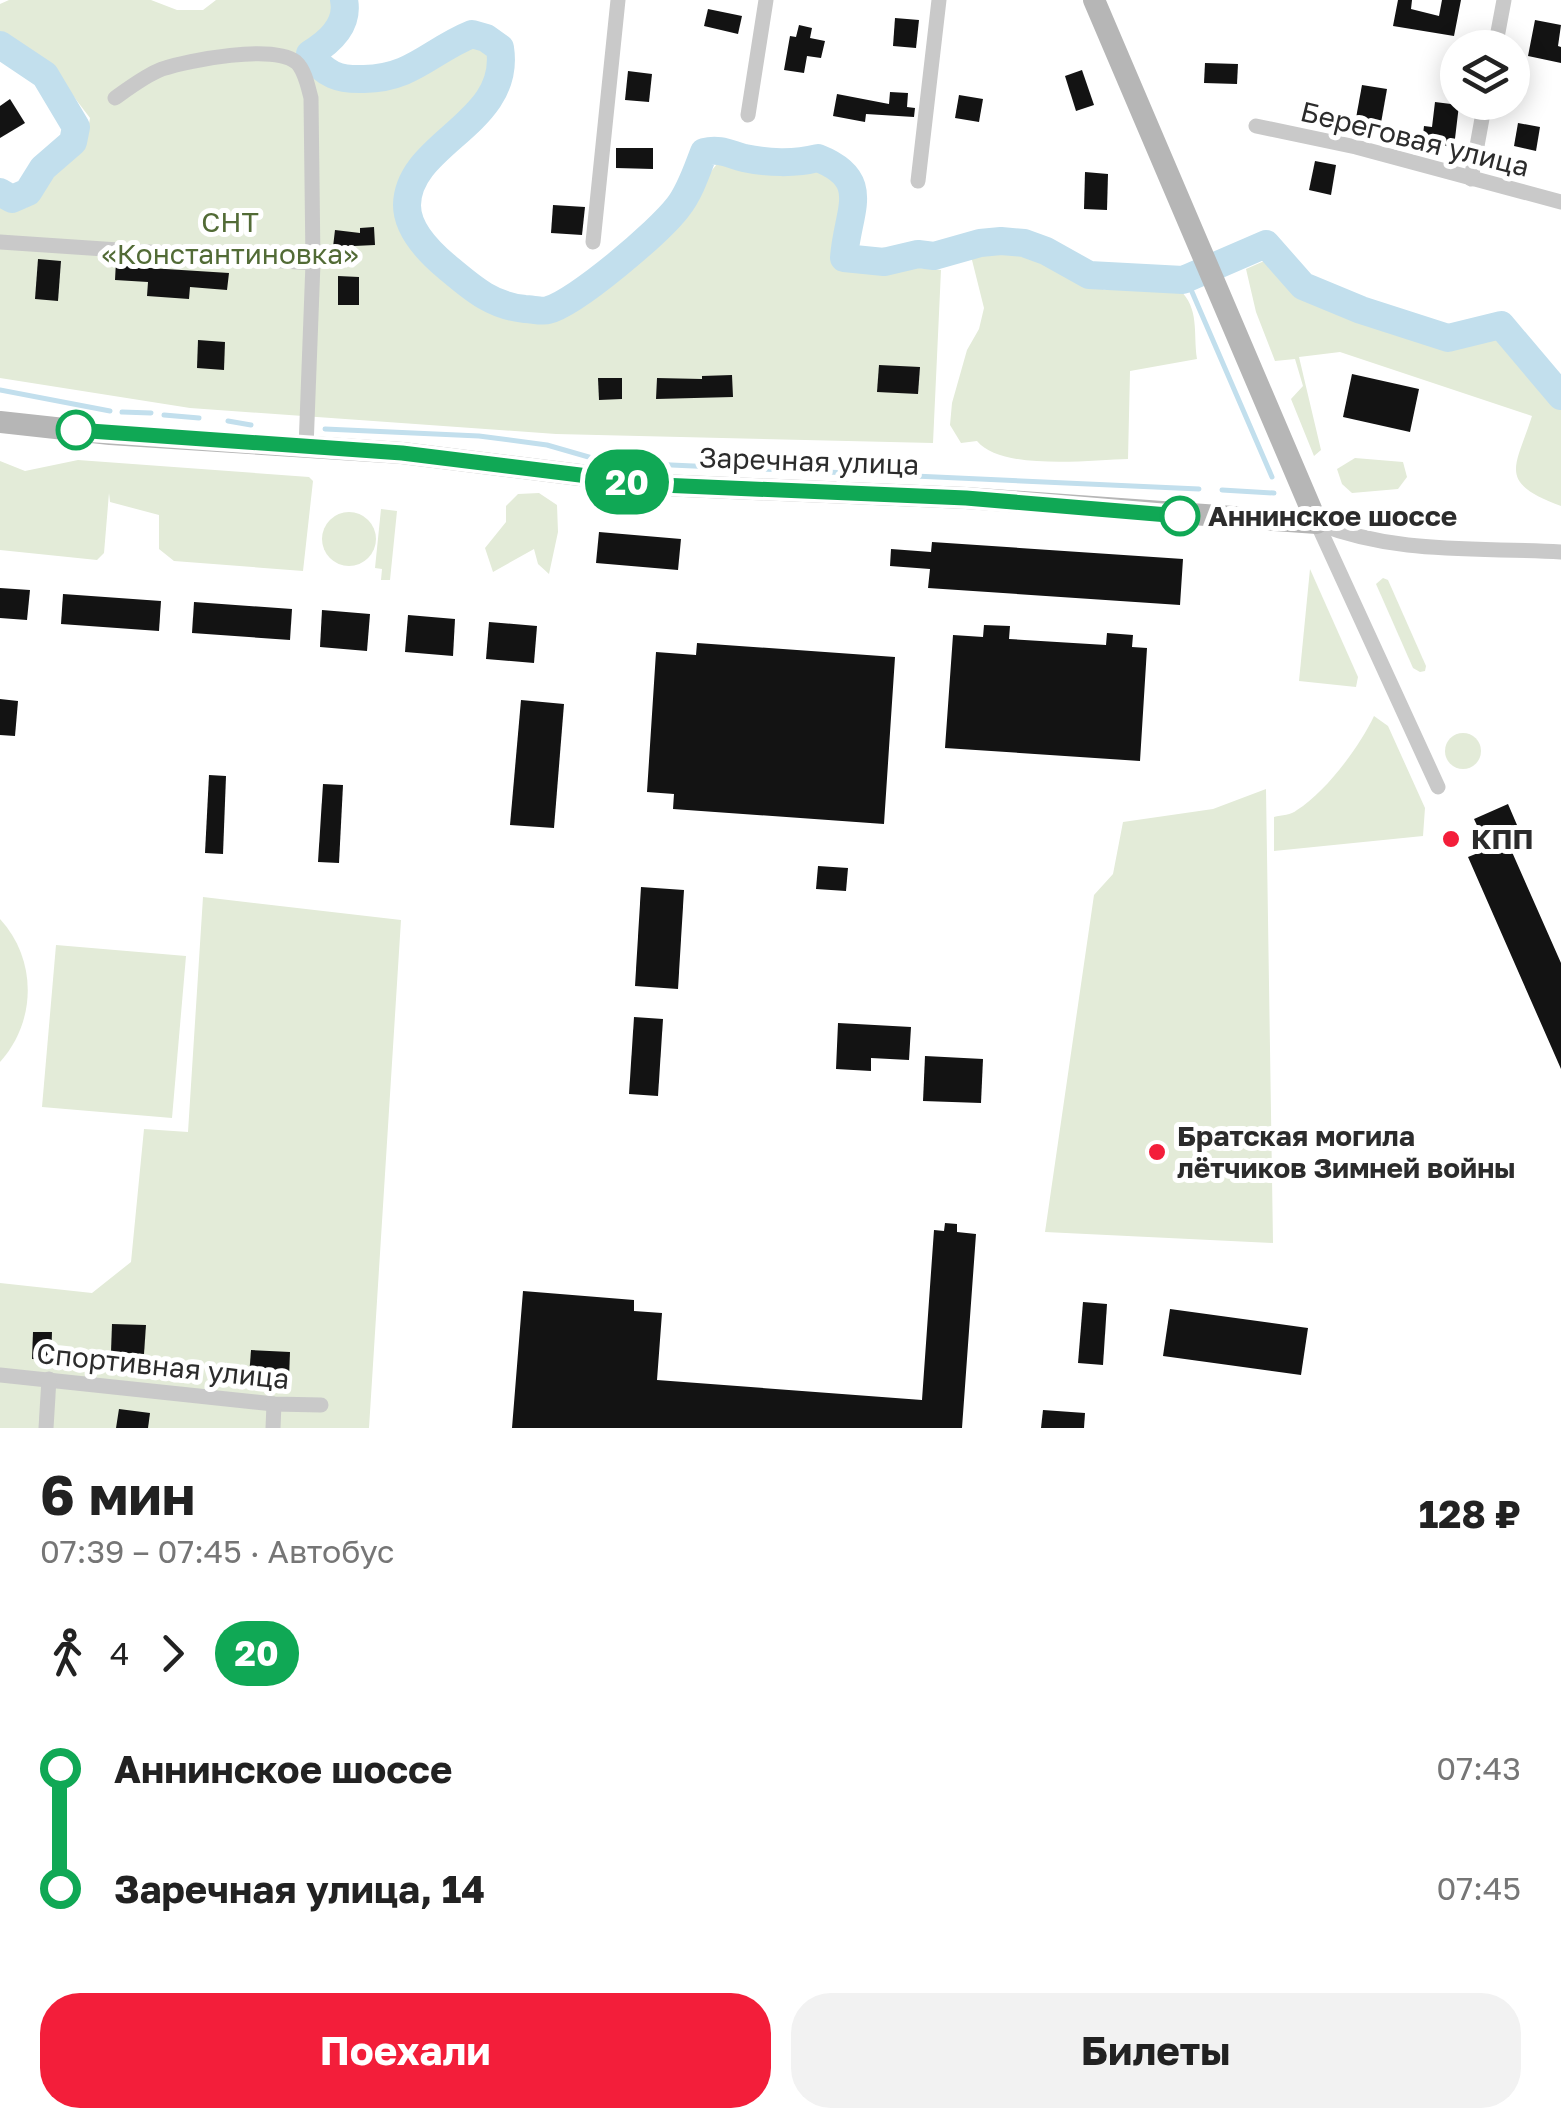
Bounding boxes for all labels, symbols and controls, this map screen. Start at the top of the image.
map controls [1440,30,1530,120]
button: layers [1440,30,1530,120]
street label: Береговая улица [1297,94,1533,183]
park label: СНТ «Константиновка» [101,205,359,270]
unlabelled marker [57,411,95,449]
street label: Заречная улица [698,440,920,481]
line badge: 20 [582,450,672,514]
text: 20 [605,461,649,503]
marker: Аннинское шоссе [1161,497,1199,535]
place label: Аннинское шоссе [1208,499,1457,532]
place label: КПП [1471,822,1534,855]
marker: КПП [1440,828,1462,850]
place label: Братская могила лётчиков Зимней войны [1177,1119,1516,1184]
marker: Братская могила лётчиков Зимней войны [1146,1141,1168,1163]
street label: Спортивная улица [35,1336,291,1395]
text: 6 мин [40,1461,195,1527]
text: 128 ₽ [1419,1491,1521,1536]
text: 07:39 – 07:45 · Автобус [40,1532,394,1570]
icon: walk [40,1626,95,1681]
icon: forward [145,1626,200,1681]
text: 20 [235,1632,279,1674]
text: 4 [110,1634,130,1672]
text: Аннинское шоссе [114,1746,452,1791]
text: 07:43 [1436,1749,1521,1787]
text: Заречная улица, 14 [114,1866,485,1911]
text: 07:45 [1437,1869,1521,1907]
button: Поехали [40,1993,771,2108]
button: Билеты [791,1993,1521,2108]

